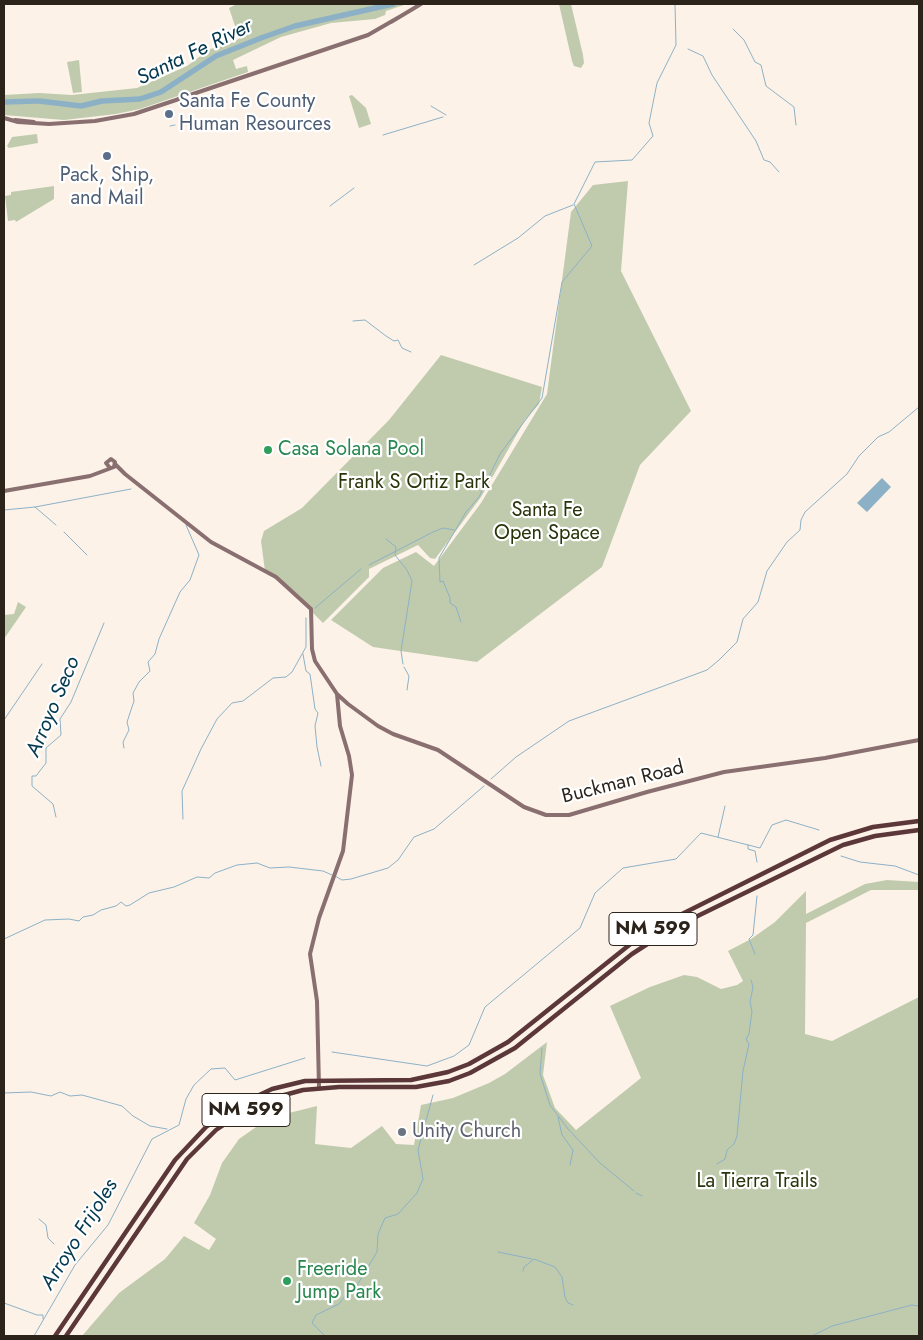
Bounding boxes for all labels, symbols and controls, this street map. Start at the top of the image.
water label: Santa Fe River [133,14,257,92]
place label: Santa Fe County Human Resources [179,90,331,137]
marker: Santa Fe County Human Resources [163,108,175,120]
marker: Pack, Ship, and Mail [101,150,113,162]
place label: Pack, Ship, and Mail [60,164,154,211]
place label: Casa Solana Pool [278,438,424,462]
marker: Casa Solana Pool [262,444,274,456]
park label: Frank S Ortiz Park [338,471,490,495]
park label: Santa Fe Open Space [494,499,600,546]
water label: Arroyo Seco [22,653,86,761]
street label: Buckman Road [560,756,686,810]
road number: NM 599 [609,912,697,946]
road number: NM 599 [202,1094,290,1126]
place label: Unity Church [412,1120,521,1144]
marker: Unity Church [396,1126,408,1138]
park label: La Tierra Trails [697,1170,817,1194]
water label: Arroyo Frijoles [36,1175,124,1295]
place label: Freeride Jump Park [297,1258,381,1305]
marker: Freeride Jump Park [281,1275,293,1287]

